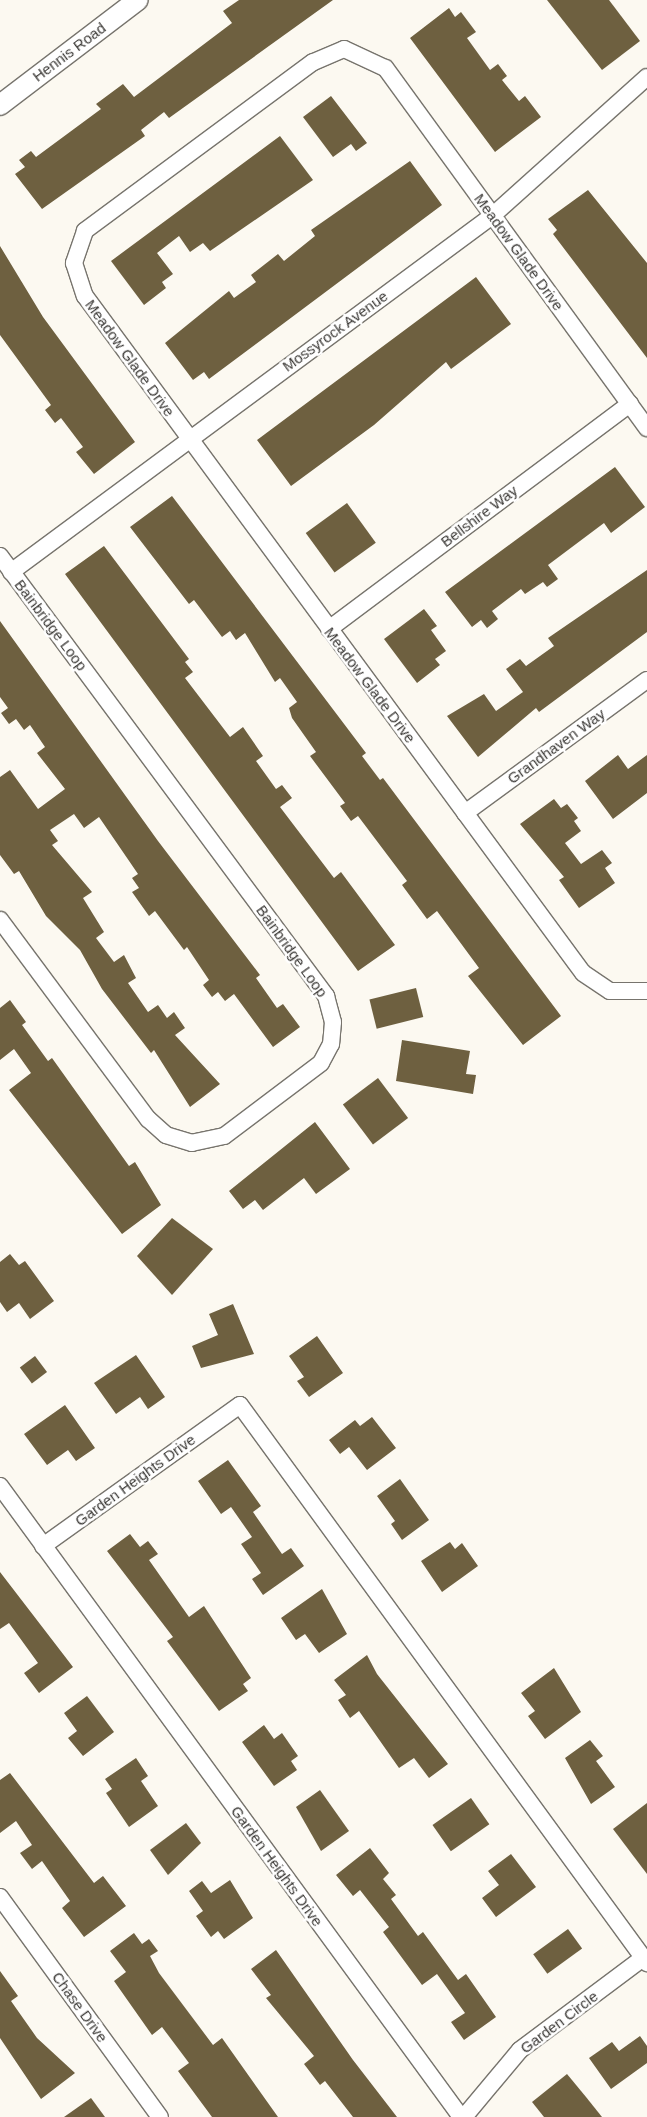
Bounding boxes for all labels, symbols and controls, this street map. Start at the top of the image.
street label: Hennis Road [29,19,109,85]
street label: Meadow Glade Drive [471,190,567,314]
street label: Mossyrock Avenue [279,287,391,375]
street label: Meadow Glade Drive [82,296,178,420]
street label: Bellshire Way [437,481,521,551]
street label: Bainbridge Loop [11,576,91,674]
street label: Meadow Glade Drive [321,624,419,746]
street label: Grandhaven Way [504,705,608,787]
street label: Bainbridge Loop [253,902,331,1000]
street label: Garden Heights Drive [71,1430,199,1530]
street label: Garden Heights Drive [227,1802,327,1930]
street label: Chase Drive [48,1968,112,2046]
street label: Garden Circle [517,1987,601,2057]

